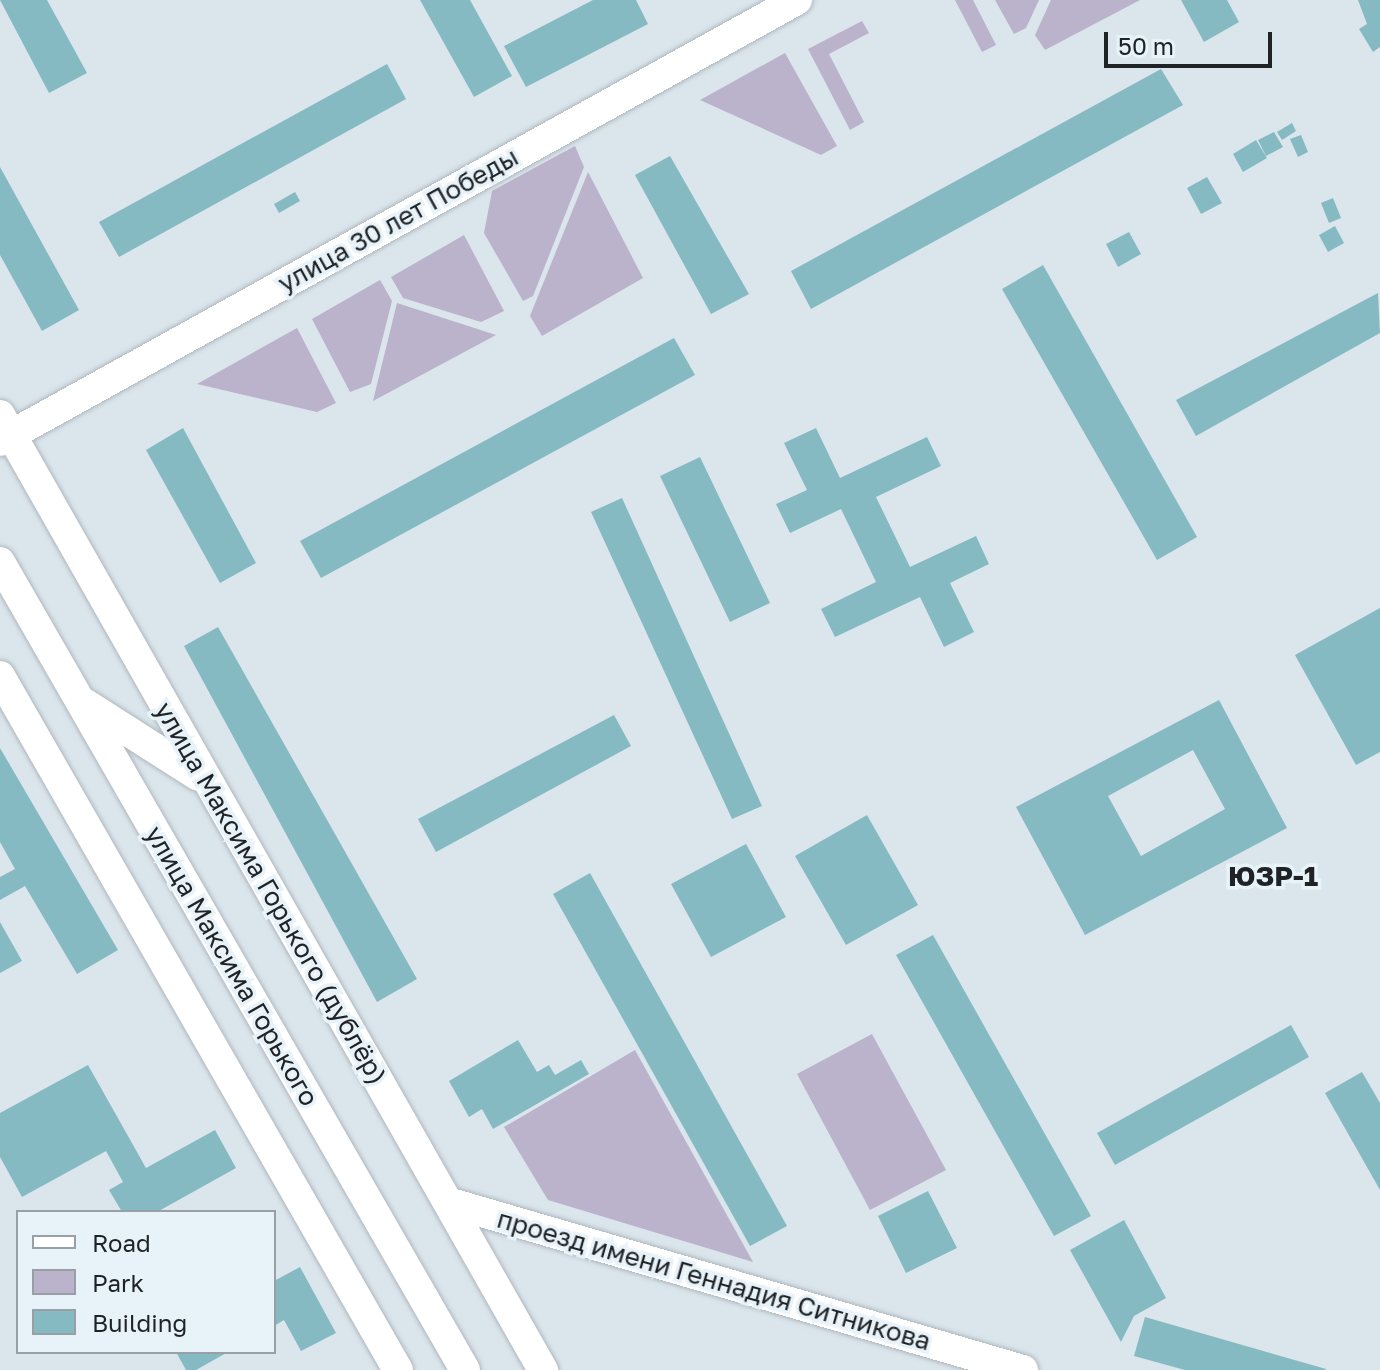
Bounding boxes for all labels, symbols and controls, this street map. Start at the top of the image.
scale bar [1108,16,1276,66]
text: 50 m [1118,31,1174,60]
street label: улица 30 лет Победы [272,141,524,299]
street label: улица Максима Горького (дублёр) [148,696,394,1090]
street label: улица Максима Горького [139,820,325,1112]
district label: ЮЗР-1 [1228,859,1318,893]
street label: проезд имени Геннадия Ситникова [494,1203,934,1357]
legend [16,1210,276,1354]
text: Road [92,1228,151,1257]
text: Park [92,1268,144,1297]
text: Building [92,1308,187,1337]

